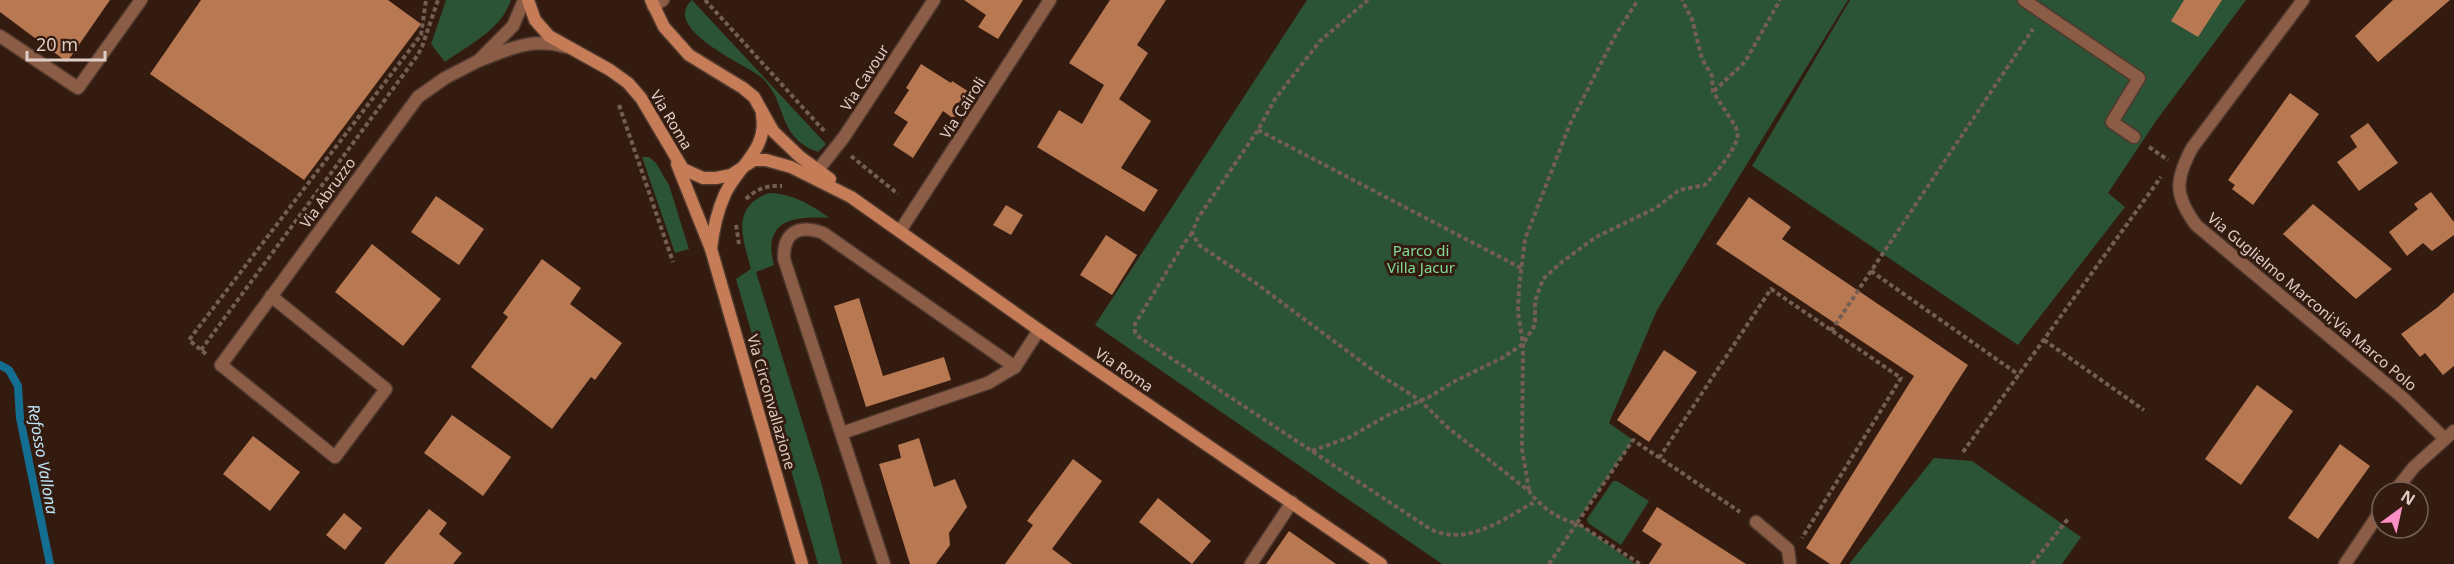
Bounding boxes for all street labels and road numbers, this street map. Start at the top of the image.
street label: Via Cavour [835,40,893,114]
street label: Via Cairoli [935,73,990,142]
street label: Via Roma [646,86,697,153]
street label: Via Abruzzo [295,153,360,232]
street label: Via Guglielmo Marconi;Via Marco Polo [2204,208,2421,395]
street label: Via Circonvallazione [743,332,801,472]
street label: Via Roma [1092,342,1158,396]

